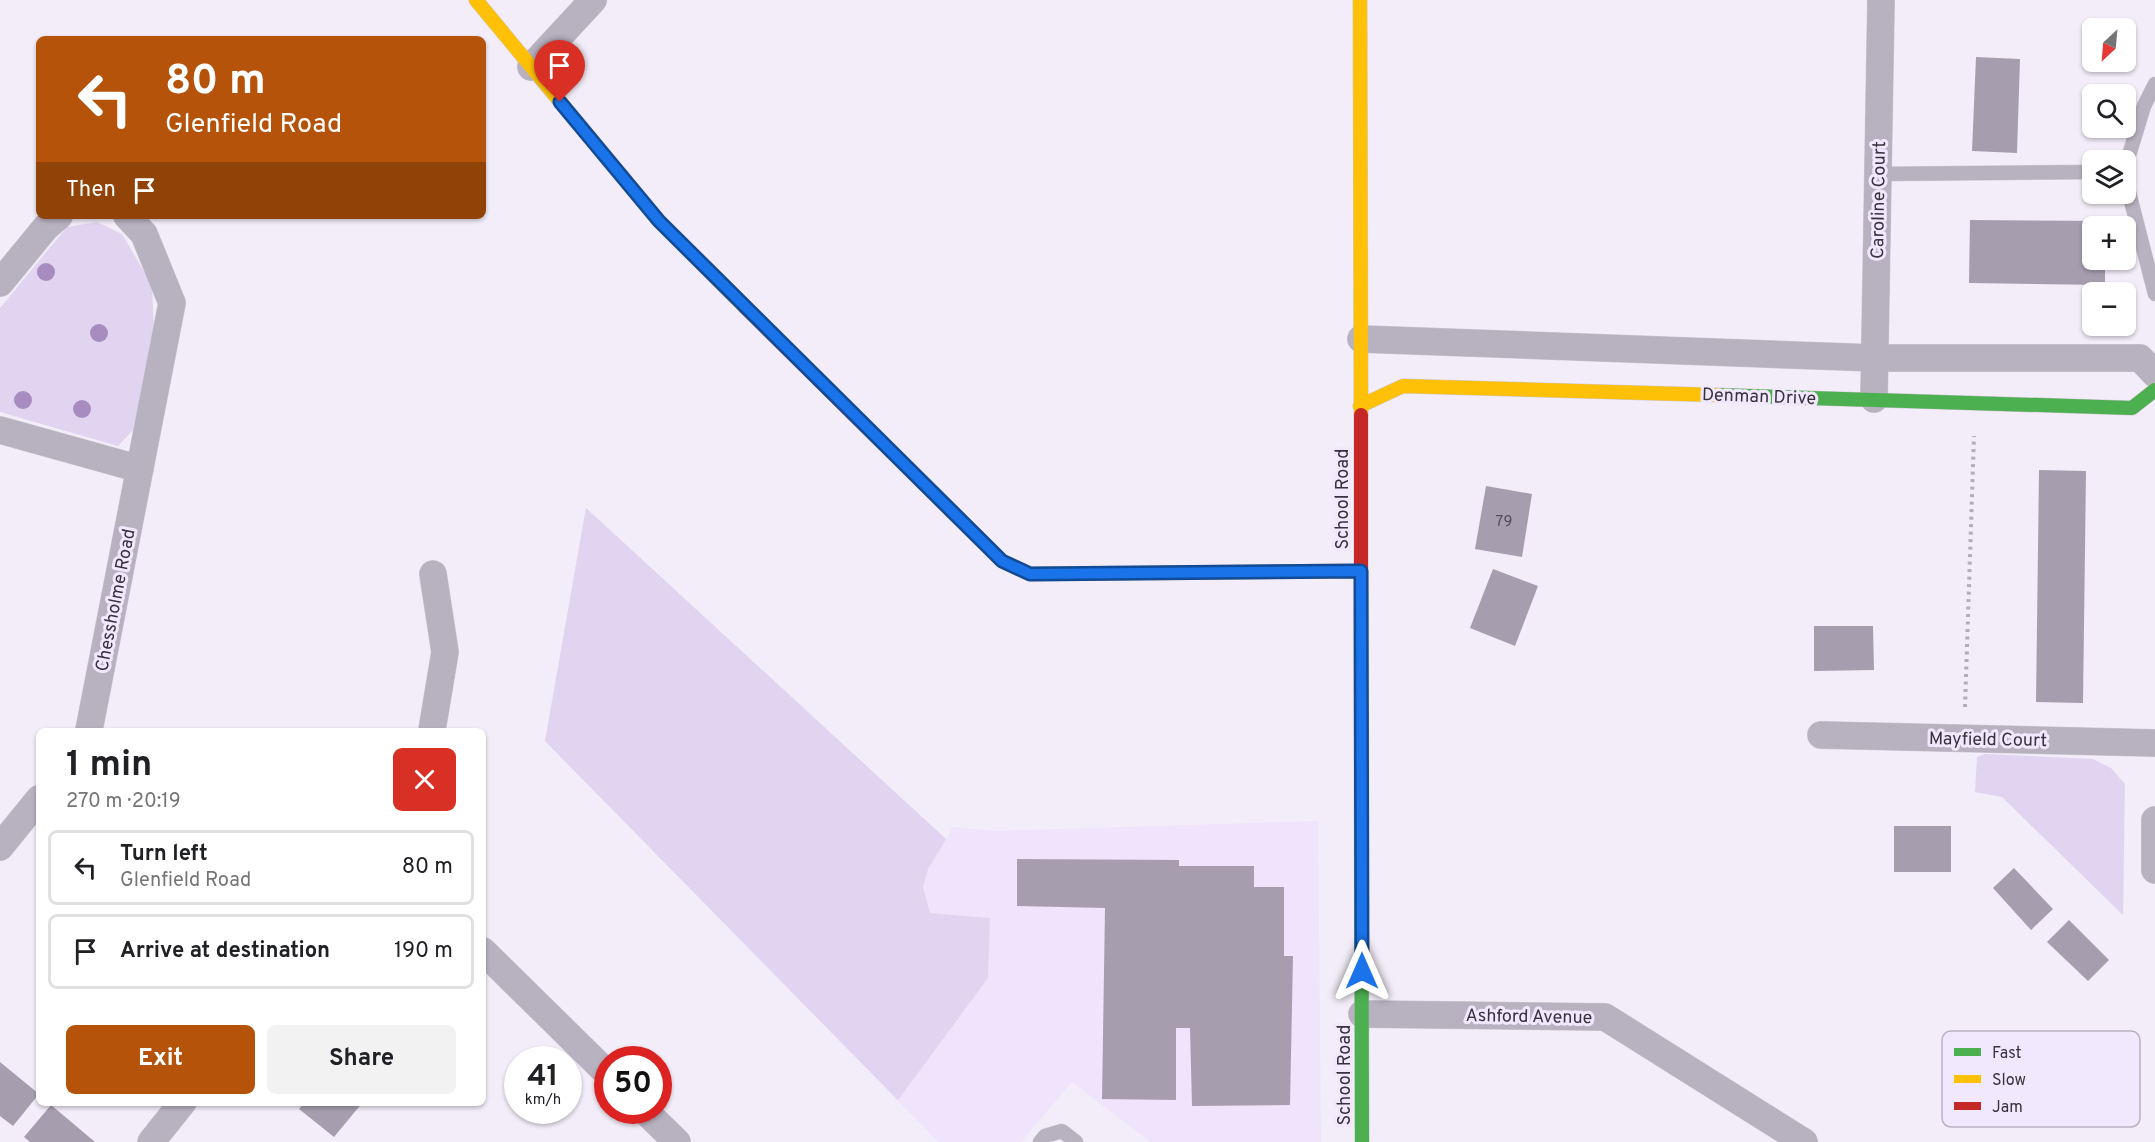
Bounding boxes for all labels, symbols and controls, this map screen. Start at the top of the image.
north arrow [2082,18,2136,72]
map controls [2082,18,2136,336]
pin [534,40,585,102]
icon: arrive [543,49,576,82]
text: 80 m [165,56,266,109]
icon: left [66,60,144,138]
button: search [2082,84,2136,138]
text: Glenfield Road [165,108,342,142]
street label: Caroline Court [1867,141,1892,259]
button: layers [2082,150,2136,204]
icon: arrive [128,174,161,207]
text: Then [66,177,116,204]
button: + [2082,216,2136,270]
button: − [2082,282,2136,336]
street label: Denman Drive [1701,384,1817,411]
street label: School Road [1332,449,1355,549]
house number: 79 [1496,513,1512,532]
street label: Chessholme Road [91,527,142,674]
street label: Mayfield Court [1929,728,2047,753]
text: 1 min [66,743,152,789]
button: close [393,748,456,811]
text: 270 m · 20:19 [66,789,181,815]
text: Turn left [120,841,208,868]
icon: left [69,851,102,884]
text: 80 m [402,854,453,881]
text: Glenfield Road [120,868,251,894]
icon: arrive [69,935,102,968]
text: Arrive at destination [120,938,330,965]
text: 190 m [394,938,453,965]
position arrow [1330,939,1394,1003]
street label: Ashford Avenue [1466,1005,1592,1030]
button: Exit [66,1025,255,1094]
button: Share [267,1025,456,1094]
street label: School Road [1334,1025,1357,1125]
legend [1942,1031,2140,1127]
text: Fast [1992,1044,2022,1064]
speed limit sign: 50 [594,1046,672,1124]
text: 41 [527,1059,559,1096]
text: Slow [1992,1071,2026,1091]
text: km/h [525,1091,561,1110]
text: Jam [1992,1098,2023,1118]

